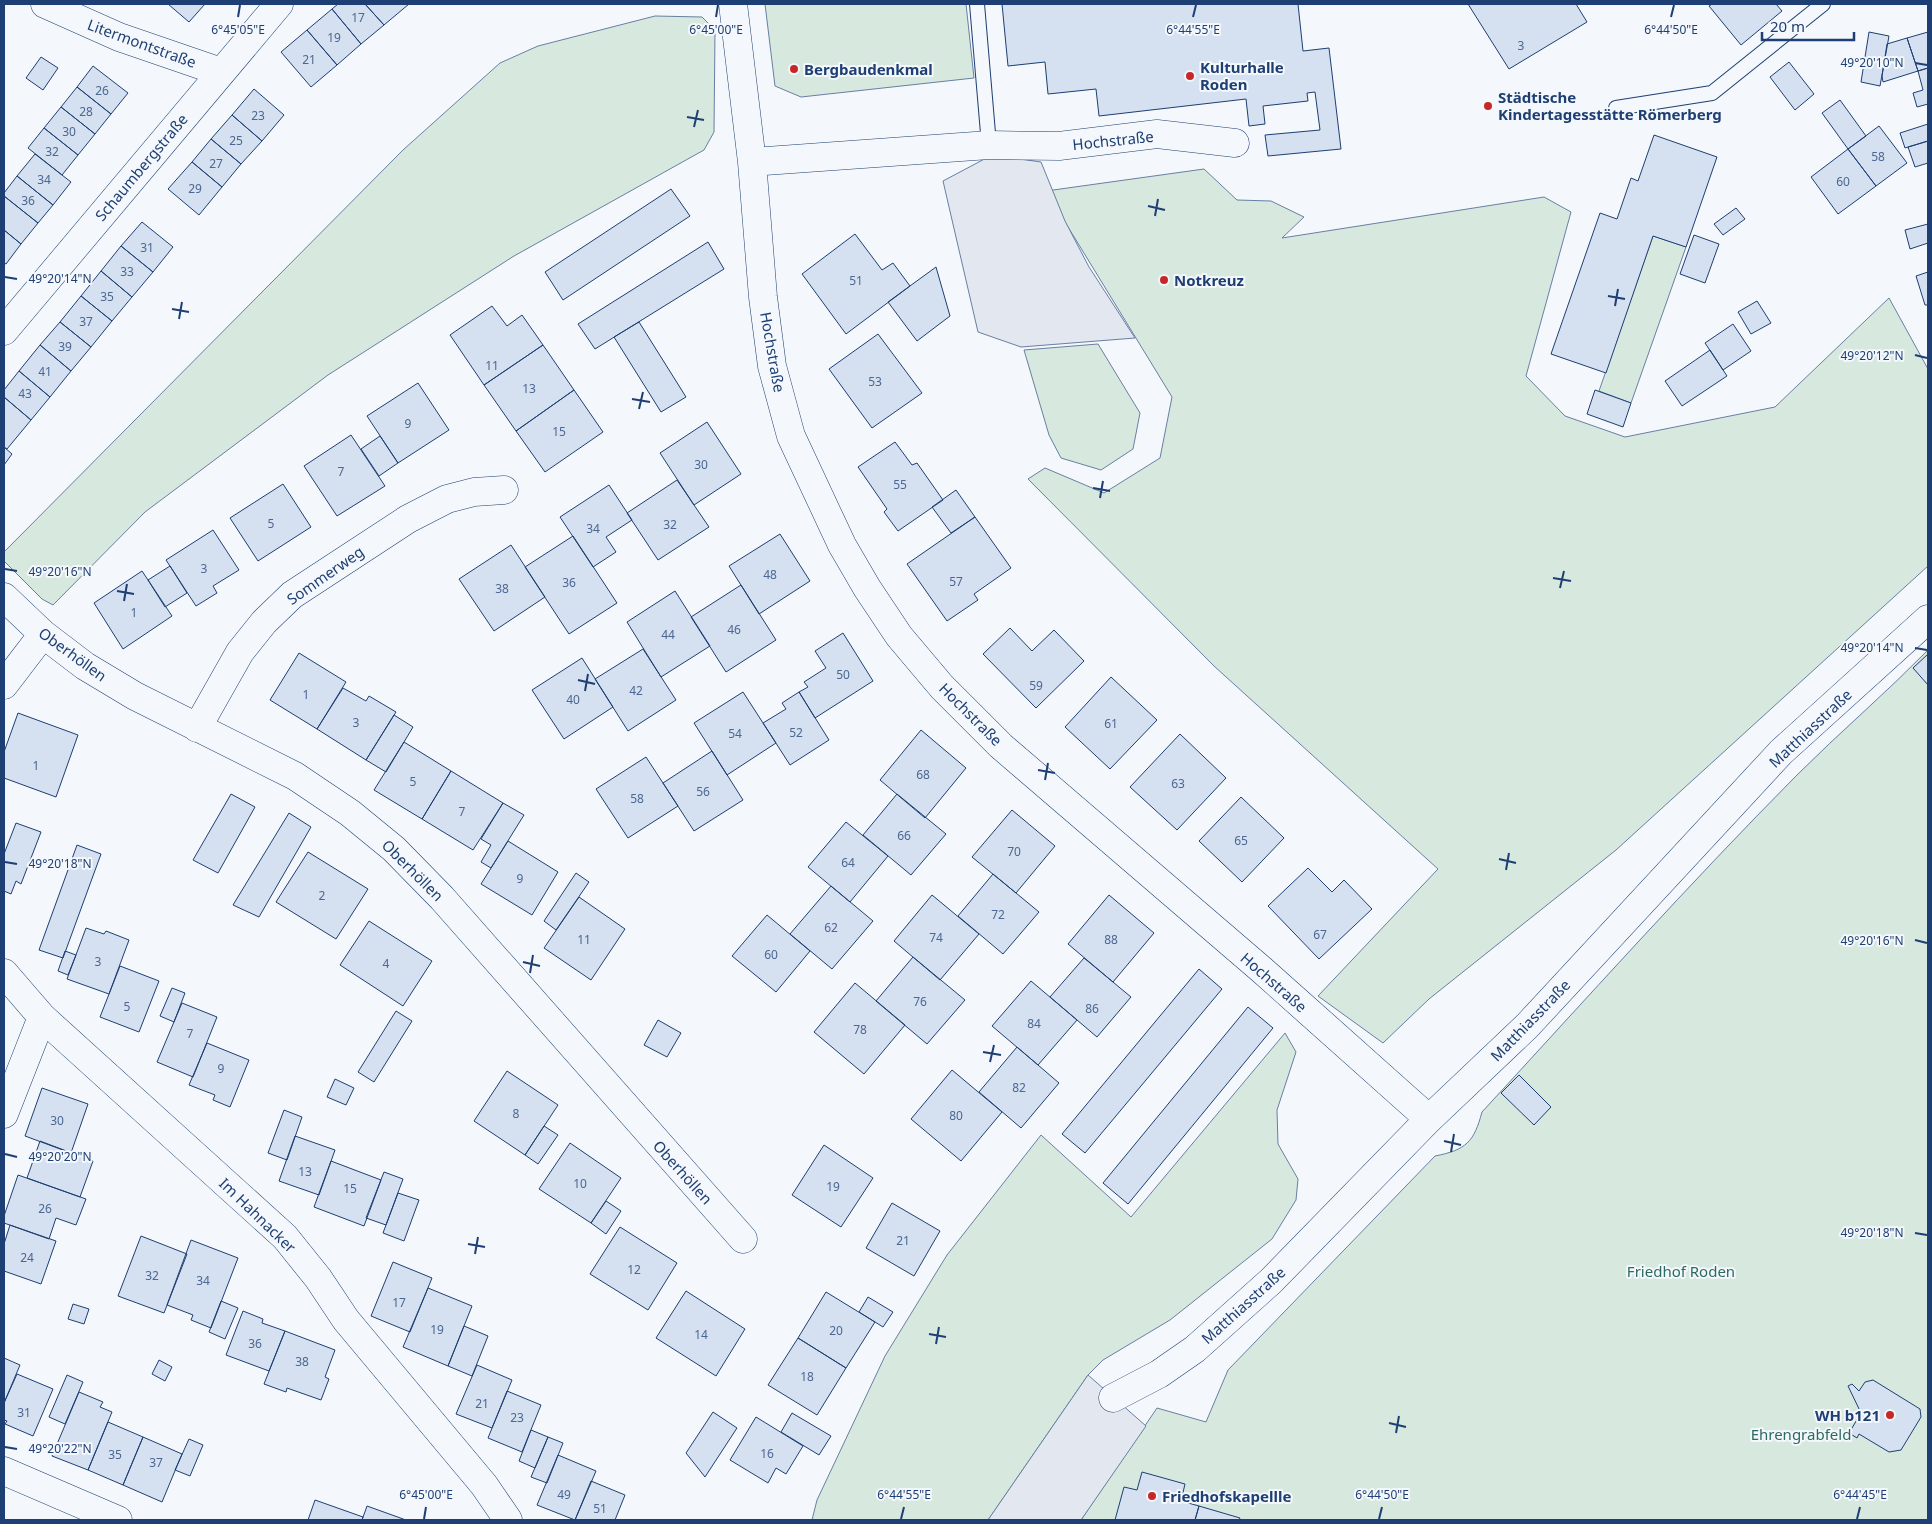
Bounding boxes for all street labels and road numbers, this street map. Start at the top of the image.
street label: Litermontstraße [85,14,199,72]
street label: Schaumbergstraße [90,109,192,225]
street label: Hochstraße [1071,126,1155,154]
street label: Hochstraße [756,310,790,394]
street label: Sommerweg [283,541,367,609]
street label: Oberhöllen [35,623,111,685]
street label: Hochstraße [935,678,1007,750]
street label: Matthiasstraße [1764,684,1856,772]
street label: Oberhöllen [378,835,448,905]
street label: Hochstraße [1237,948,1311,1016]
street label: Matthiasstraße [1486,975,1574,1065]
street label: Oberhöllen [649,1136,717,1208]
street label: Im Hahnacker [215,1173,301,1257]
street label: Matthiasstraße [1197,1262,1289,1348]

